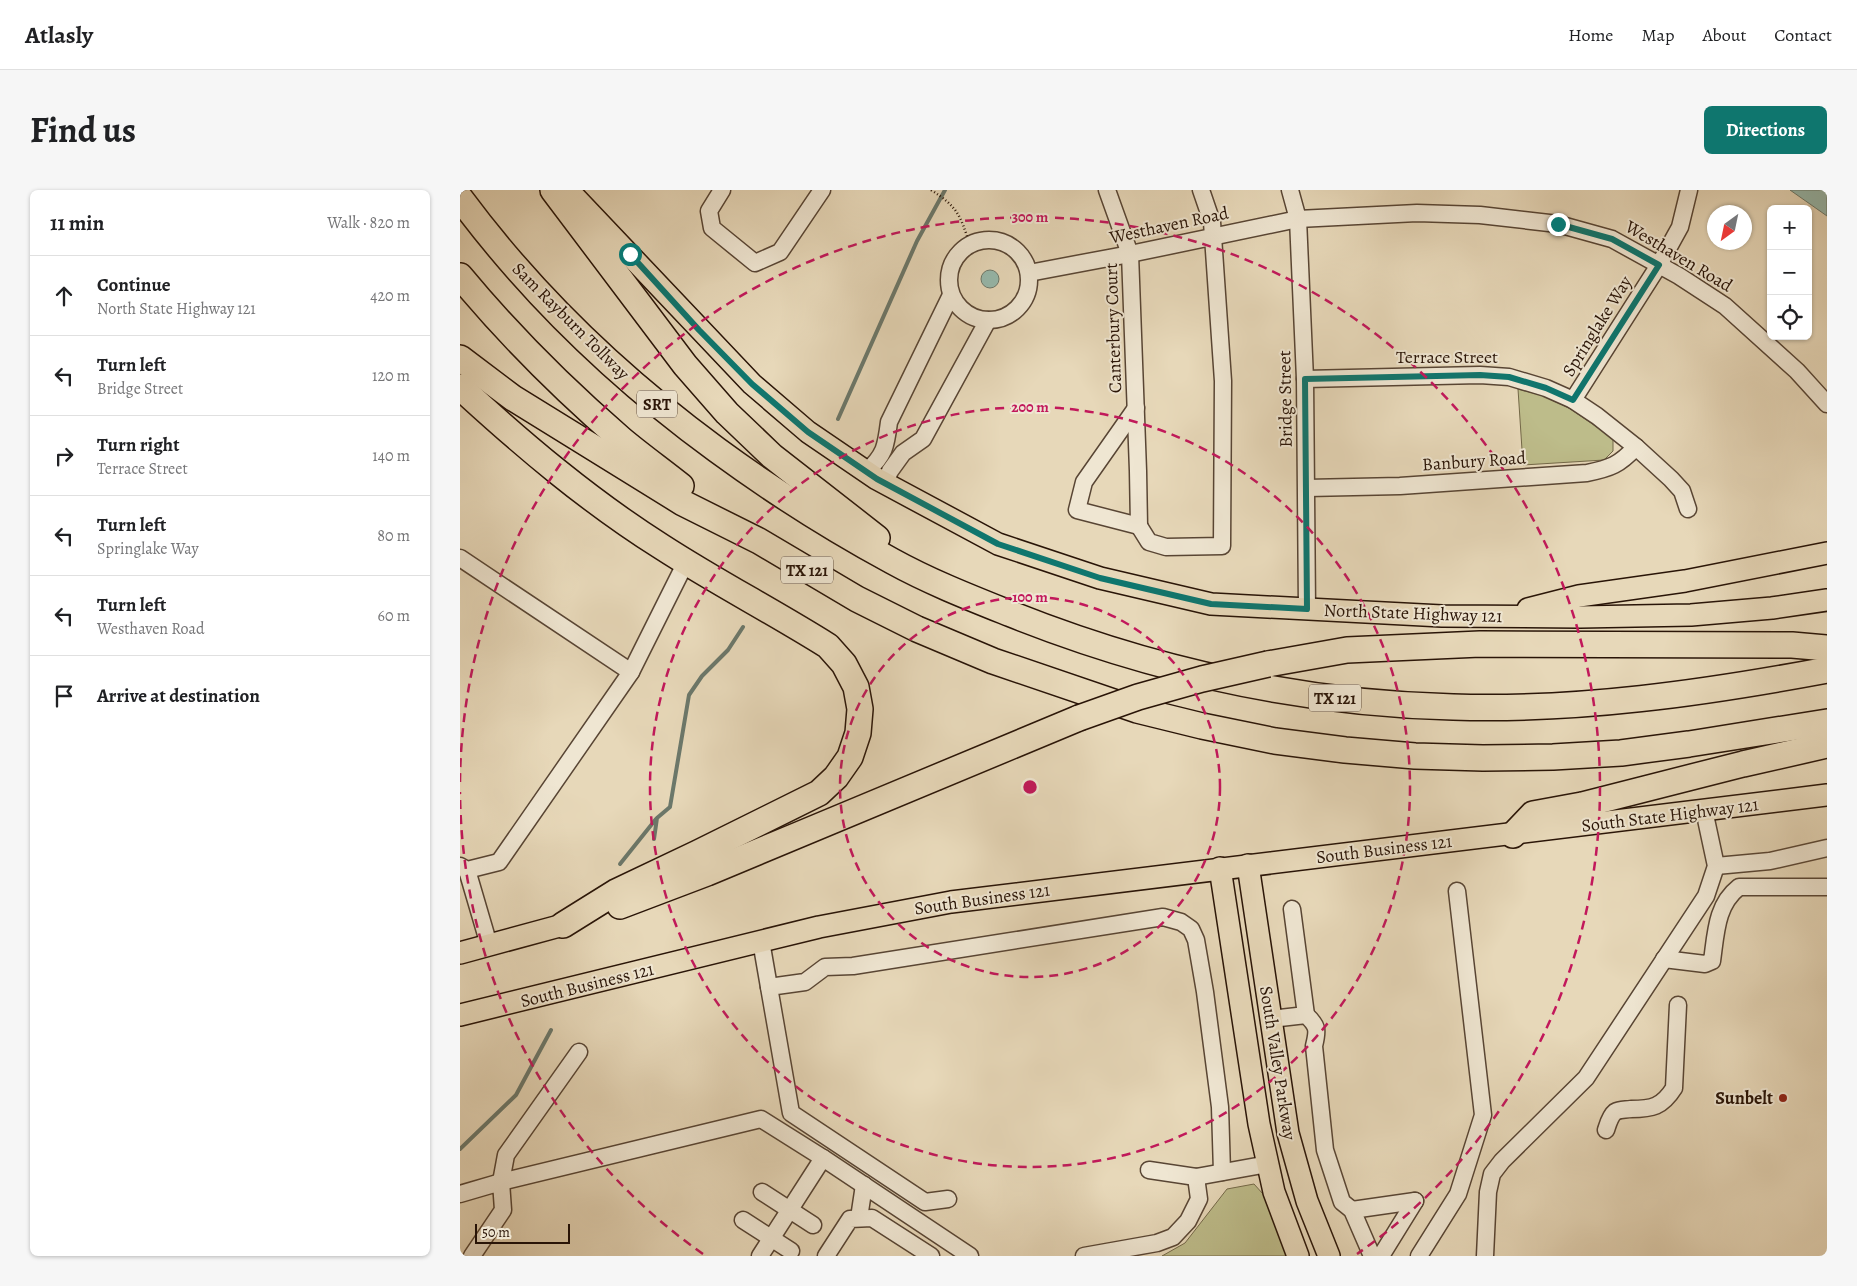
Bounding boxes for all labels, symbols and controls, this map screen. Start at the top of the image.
text: Atlasly [25,19,93,51]
text: Home [1568,23,1613,47]
text: Map [1641,23,1674,47]
text: About [1702,23,1746,47]
text: Contact [1774,23,1832,47]
text: Find us [30,106,136,154]
button: Directions [1704,106,1827,154]
street label: Westhaven Road [1106,201,1231,250]
north arrow [1707,205,1752,250]
map controls [1767,205,1812,340]
button: + [1767,205,1812,250]
text: 300 m [1012,207,1049,227]
text: 11 min [50,209,104,237]
text: Walk · 820 m [327,212,410,234]
route end [1547,213,1570,236]
street label: Westhaven Road [1620,214,1737,298]
route start [619,243,642,266]
button: − [1767,250,1812,295]
street label: Sam Rayburn Tollway [507,257,636,386]
street label: Canterbury Court [1099,262,1127,394]
street label: Springlake Way [1557,270,1638,381]
text: Continue [97,272,171,298]
icon: ahead [50,282,78,310]
text: 420 m [370,285,410,307]
button: locate [1767,295,1812,340]
text: North State Highway 121 [97,298,256,320]
street label: Terrace Street [1396,345,1498,369]
street label: Bridge Street [1272,350,1298,448]
text: Turn left [97,352,166,378]
icon: left [50,362,78,390]
text: 120 m [372,365,410,387]
text: Bridge Street [97,378,183,400]
road number: SRT [637,390,677,418]
text: 200 m [1011,397,1049,417]
text: Turn right [97,432,179,458]
icon: right [50,442,78,470]
text: 140 m [372,445,410,467]
street label: Banbury Road [1421,445,1527,477]
text: Terrace Street [97,458,188,480]
text: Turn left [97,512,166,538]
icon: left [50,522,78,550]
text: 80 m [377,525,410,547]
text: Springlake Way [97,538,199,560]
road number: TX 121 [781,556,833,584]
text: 100 m [1012,587,1048,607]
text: Turn left [97,592,166,618]
street label: North State Highway 121 [1323,598,1503,628]
icon: left [50,602,78,630]
text: 60 m [378,605,410,627]
text: Westhaven Road [97,618,205,640]
icon: arrive [50,682,78,710]
text: Arrive at destination [97,683,260,709]
road number: TX 121 [1309,684,1361,712]
centre of rings [1021,778,1039,796]
street label: South State Highway 121 [1580,792,1760,838]
street label: South Business 121 [1315,829,1453,869]
street label: South Business 121 [913,878,1051,920]
street label: South Business 121 [518,957,656,1013]
street label: South Valley Parkway [1254,984,1302,1143]
place label: Sunbelt [1715,1086,1773,1110]
marker: Sunbelt [1777,1092,1789,1104]
scale bar [475,1221,570,1244]
text: 50 m [482,1223,510,1242]

